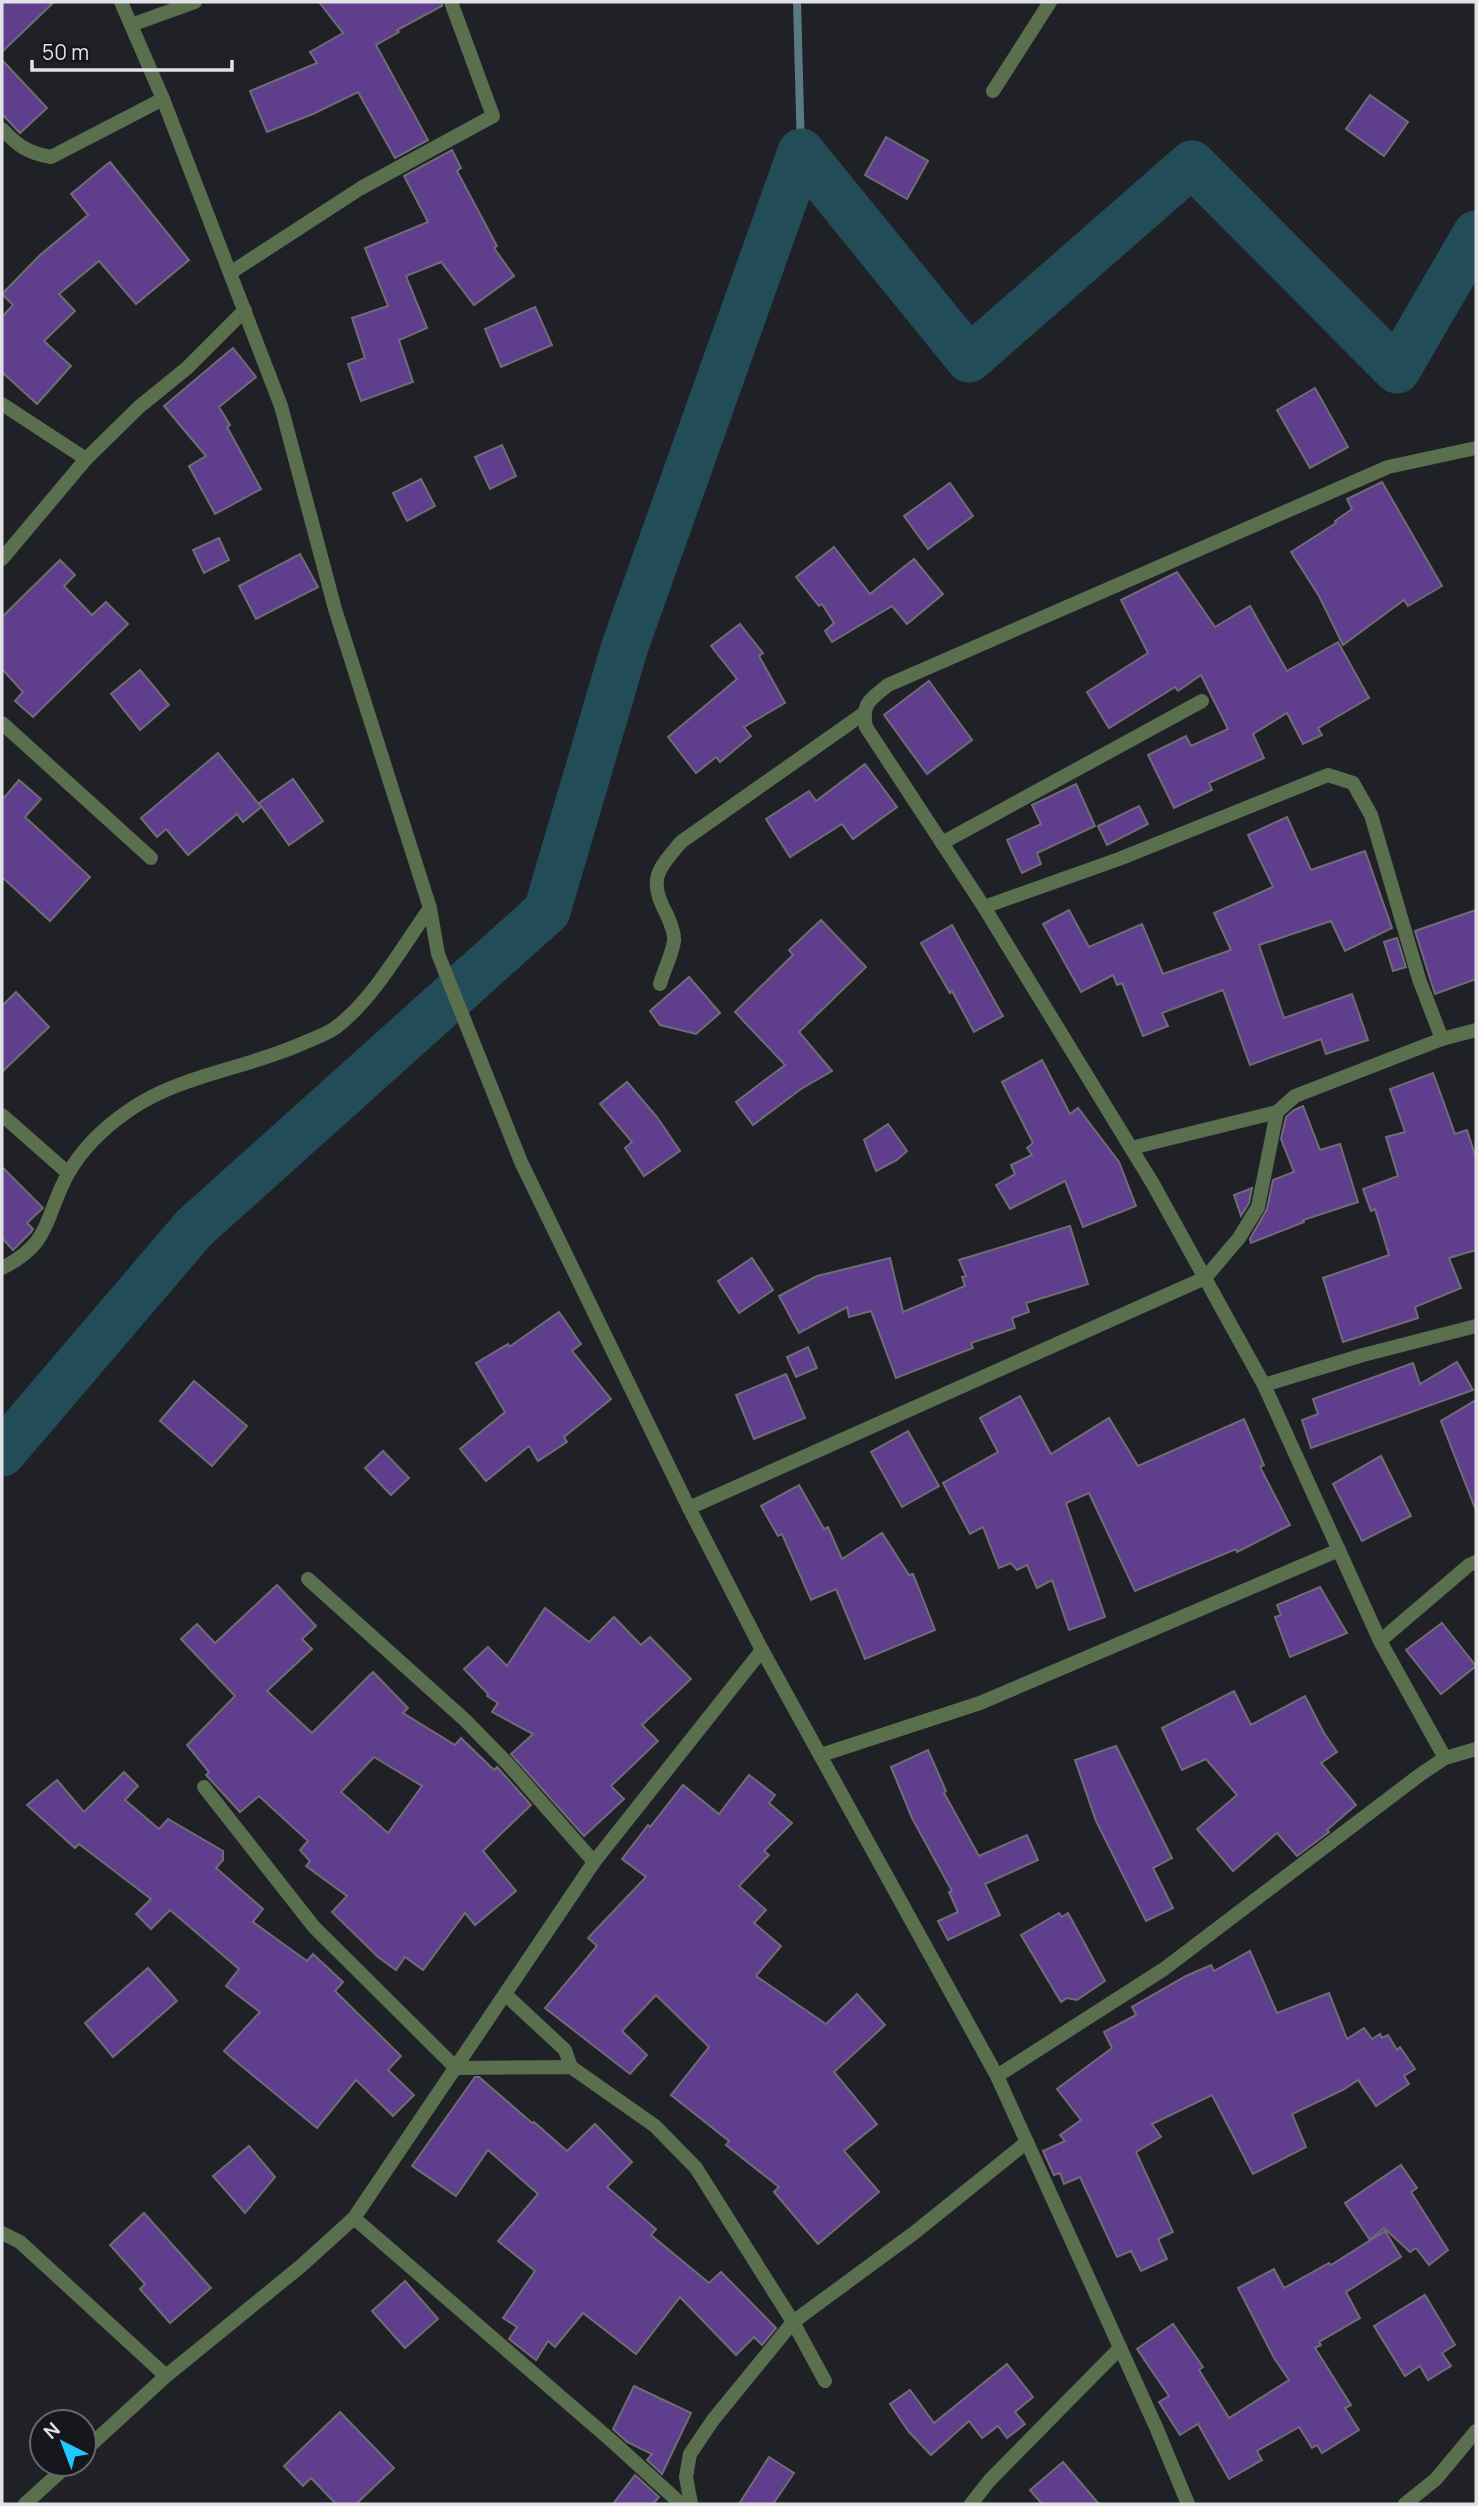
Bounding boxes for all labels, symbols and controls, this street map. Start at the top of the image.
scale bar [32,28,231,72]
text: 50 m [42,38,89,66]
north arrow [28,2408,98,2478]
text: N [38,2416,65,2445]

